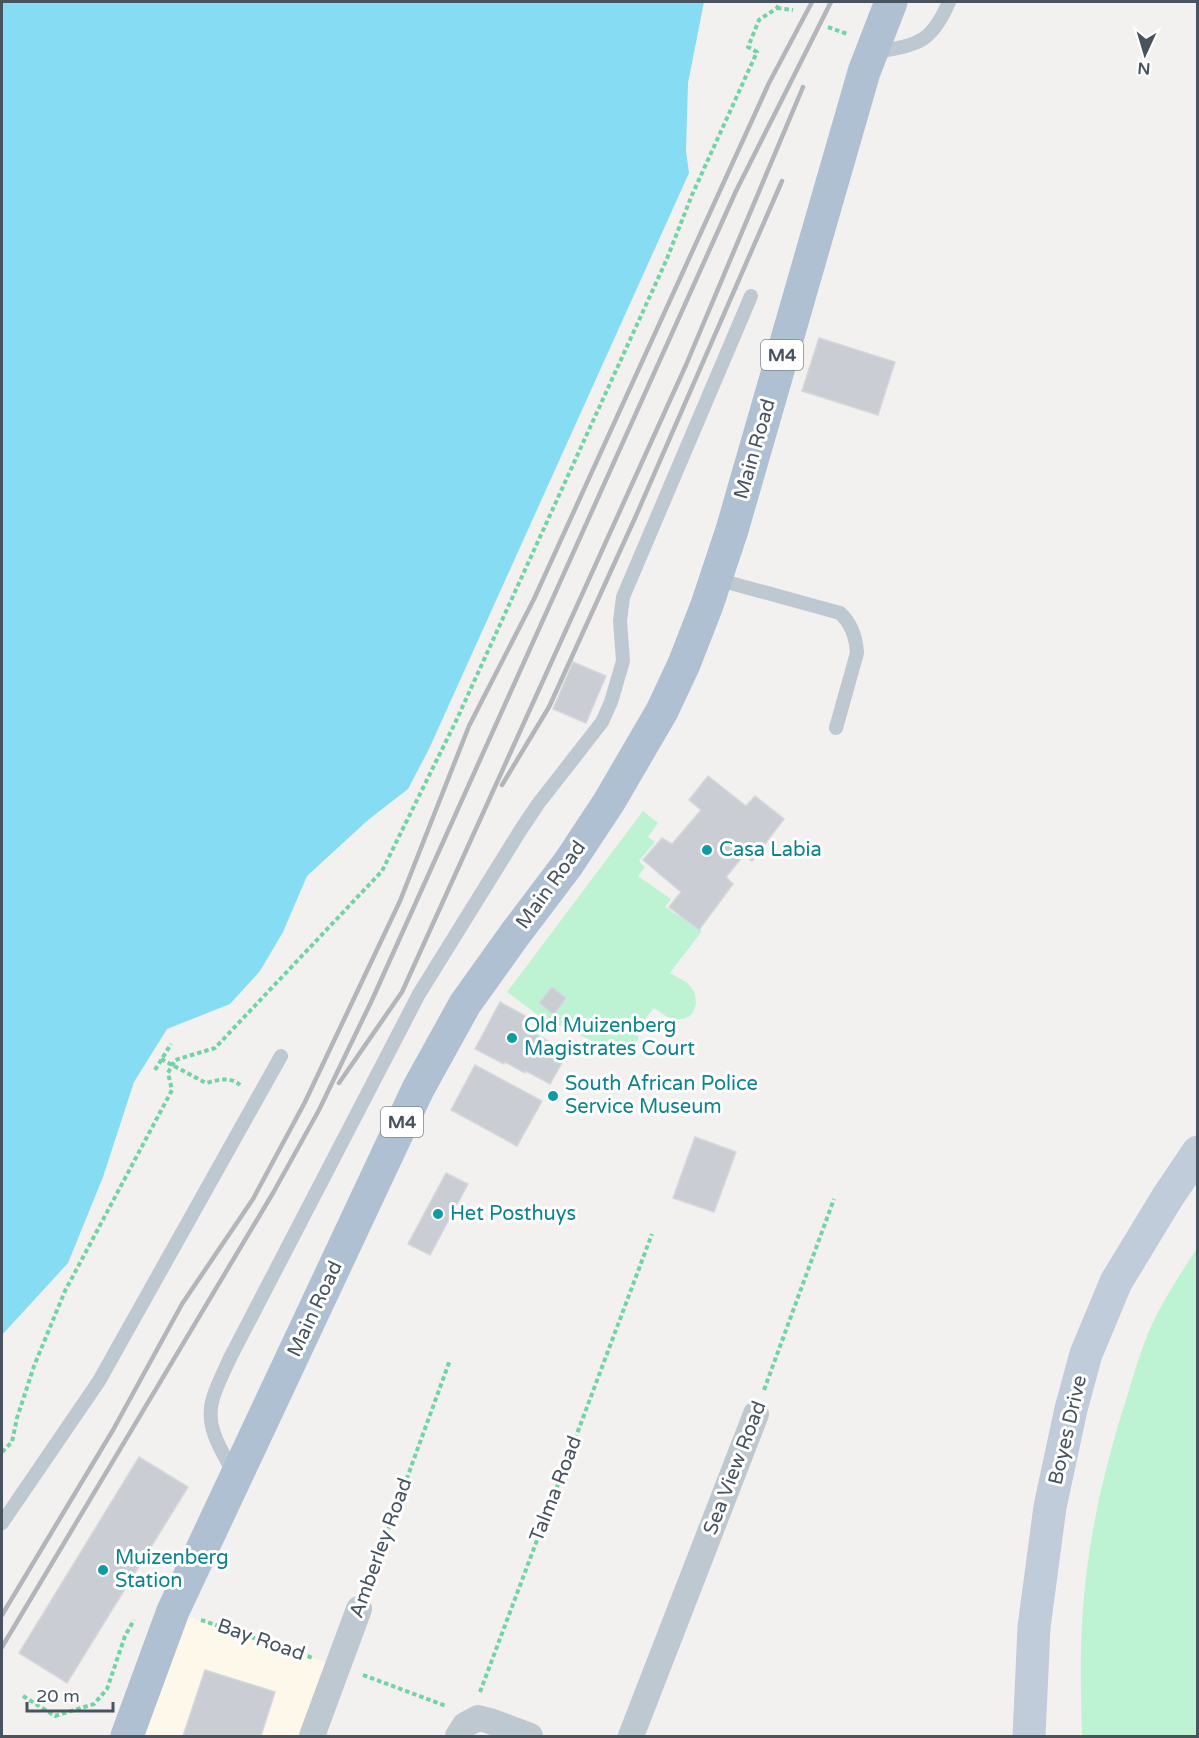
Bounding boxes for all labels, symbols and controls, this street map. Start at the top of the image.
north arrow [1115,24,1175,84]
text: N [1137,58,1151,78]
road number: M4 [761,340,803,370]
street label: Main Road [729,396,781,502]
street label: Main Road [511,836,591,934]
place label: Casa Labia [719,838,822,862]
marker: Casa Labia [700,843,714,857]
place label: Old Muizenberg Magistrates Court [524,1014,695,1061]
marker: Old Muizenberg Magistrates Court [505,1031,519,1045]
place label: South African Police Service Museum [565,1072,758,1119]
marker: South African Police Service Museum [546,1089,560,1103]
road number: M4 [381,1107,423,1137]
place label: Het Posthuys [450,1202,576,1226]
marker: Het Posthuys [431,1207,445,1221]
street label: Main Road [282,1257,348,1361]
street label: Boyes Drive [1044,1373,1092,1487]
street label: Sea View Road [698,1398,772,1538]
street label: Talma Road [525,1432,587,1546]
street label: Amberley Road [345,1475,417,1621]
place label: Muizenberg Station [115,1546,229,1593]
marker: Muizenberg Station [96,1563,110,1577]
street label: Bay Road [214,1614,308,1666]
scale bar [27,1675,112,1713]
text: 20 m [36,1685,80,1707]

